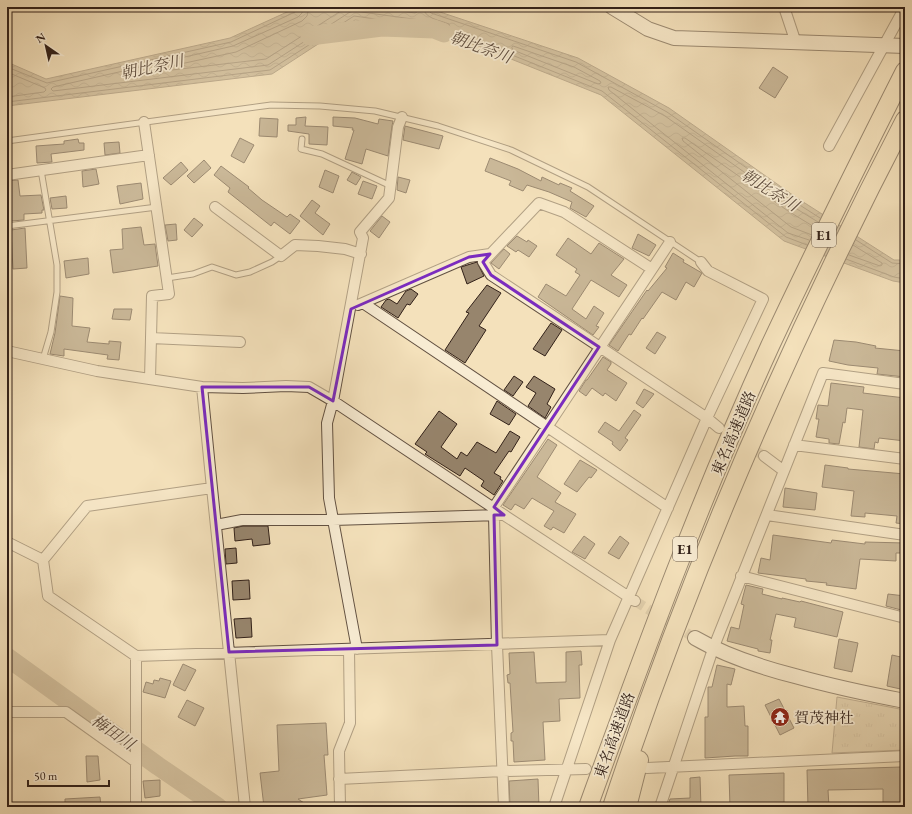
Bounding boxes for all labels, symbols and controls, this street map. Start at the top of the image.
north arrow [26,26,66,66]
water label: 朝比奈川 [447,26,517,68]
text: N [33,29,48,46]
water label: 朝比奈川 [119,50,187,84]
water label: 朝比奈川 [737,164,804,217]
road number: E1 [812,223,836,247]
street label: 東名高速道路 [707,388,759,478]
road number: E1 [673,537,697,561]
street label: 東名高速道路 [590,689,638,781]
temple icon: 賀茂神社 [769,706,791,728]
place label: 賀茂神社 [794,708,854,727]
water label: 梅田川 [87,710,140,756]
scale bar [28,762,109,788]
text: 50 m [34,768,58,784]

